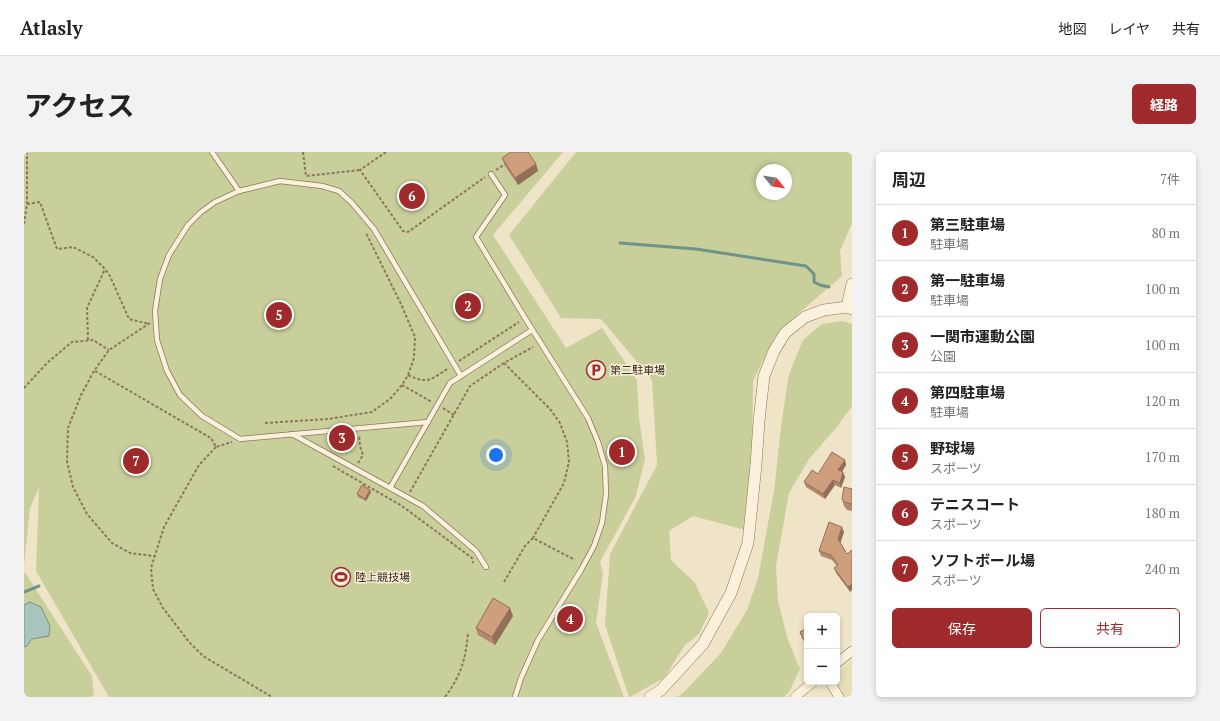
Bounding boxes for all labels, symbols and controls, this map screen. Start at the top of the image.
text: Atlasly [20,15,82,40]
text: 地図 [1058,19,1086,38]
text: レイヤ [1108,19,1150,38]
text: 共有 [1172,19,1200,38]
button: 経路 [1132,84,1196,124]
text: アクセス [24,87,135,124]
north arrow [756,164,792,200]
text: 周辺 [892,168,926,191]
text: 7件 [1160,170,1180,188]
pin: 6 [399,181,425,211]
text: 第三駐車場 [930,214,1005,234]
text: 1 [901,224,909,242]
text: 80 m [1152,224,1180,242]
text: 駐車場 [930,235,969,253]
text: 第一駐車場 [930,270,1005,290]
text: 2 [901,280,909,298]
text: 100 m [1145,280,1180,298]
pin: 2 [455,291,481,321]
text: 駐車場 [930,291,969,309]
pin: 5 [266,300,292,330]
text: 一関市運動公園 [930,326,1035,346]
text: 3 [901,336,909,354]
text: 100 m [1145,336,1180,354]
text: 公園 [930,347,956,365]
parking icon: 第二駐車場 [585,359,607,381]
place label: 第二駐車場 [610,363,665,377]
text: 第四駐車場 [930,382,1005,402]
text: 4 [901,392,909,410]
text: 120 m [1145,392,1180,410]
text: 駐車場 [930,403,969,421]
pin: 3 [329,423,355,453]
pin: 1 [609,437,635,467]
text: 野球場 [930,438,975,458]
your location [486,445,506,465]
pin: 7 [123,446,149,476]
text: 5 [901,448,909,466]
text: 170 m [1145,448,1180,466]
text: スポーツ [930,459,982,477]
text: テニスコート [930,494,1020,514]
text: 6 [901,504,909,522]
text: 180 m [1145,504,1180,522]
text: スポーツ [930,515,982,533]
text: ソフトボール場 [930,550,1035,570]
text: 7 [901,560,909,578]
text: 240 m [1145,560,1180,578]
sports icon: 陸上競技場 [330,566,352,588]
place label: 陸上競技場 [355,570,410,584]
text: スポーツ [930,571,982,589]
pin: 4 [557,604,583,634]
button: 保存 [892,608,1032,648]
button: 共有 [1040,608,1180,648]
map controls [804,613,840,685]
button: + [804,613,840,649]
button: − [804,649,840,685]

